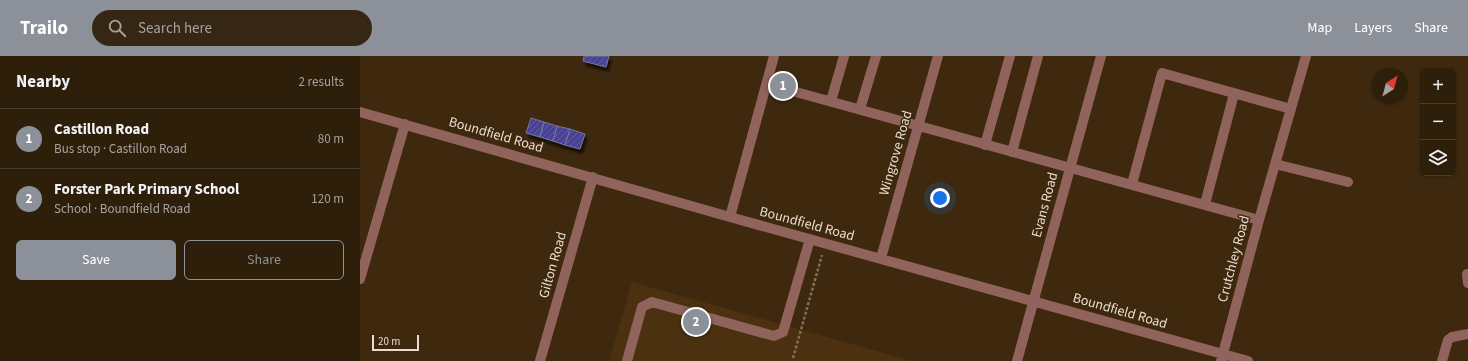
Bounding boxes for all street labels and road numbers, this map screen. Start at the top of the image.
street label: Wingrove Road [874,108,918,198]
street label: Boundfield Road [446,112,546,158]
street label: Evans Road [1027,170,1063,240]
street label: Boundfield Road [757,202,857,246]
street label: Crutchley Road [1213,213,1255,305]
street label: Gilton Road [534,229,572,301]
street label: Boundfield Road [1070,288,1170,334]

